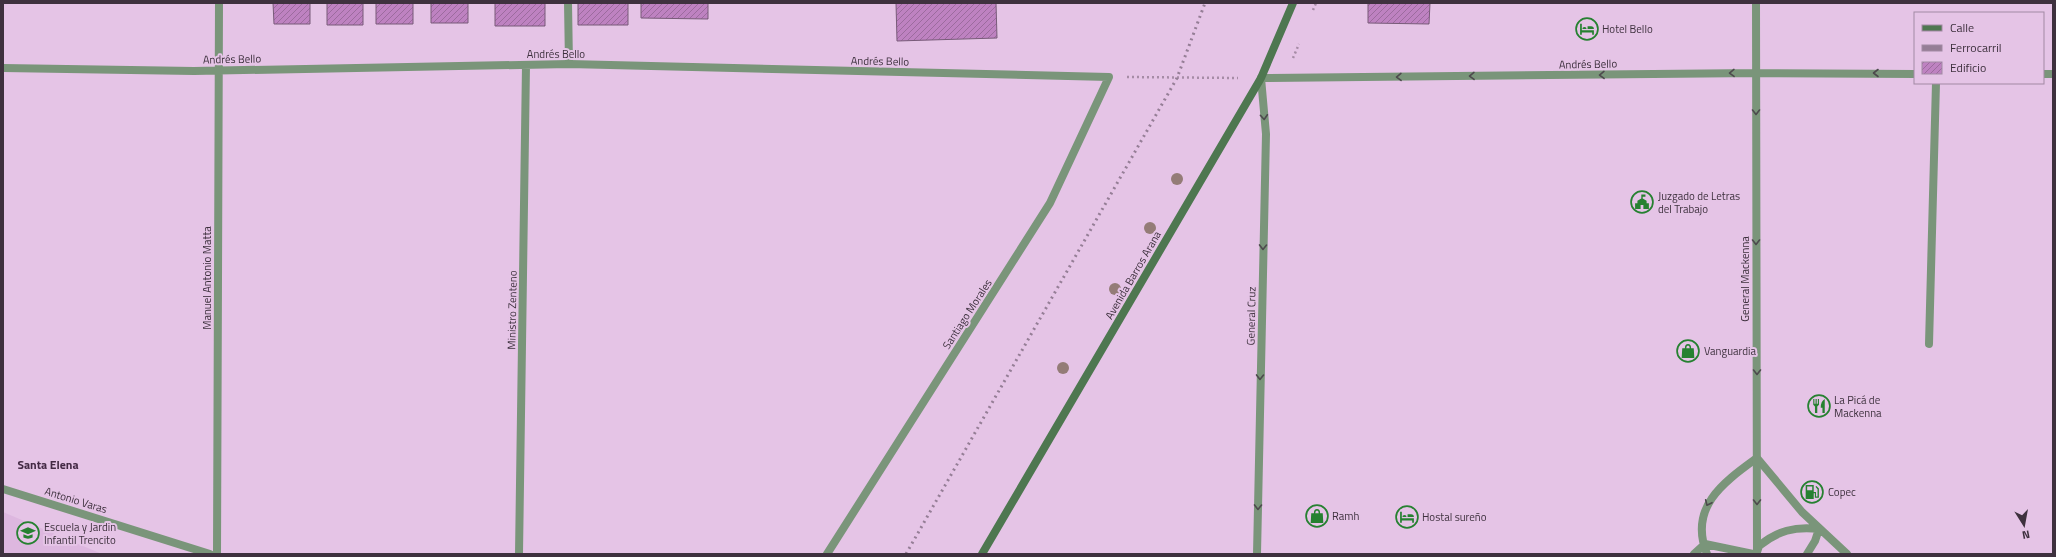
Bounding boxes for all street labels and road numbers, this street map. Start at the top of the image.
street label: Andrés Bello [527,46,585,62]
street label: Andrés Bello [203,50,261,68]
street label: Andrés Bello [851,52,909,70]
street label: Andrés Bello [1559,55,1617,73]
street label: Manuel Antonio Matta [199,226,215,330]
street label: Avenida Barros Arana [1101,227,1165,322]
street label: General Mackenna [1737,236,1753,322]
street label: Ministro Zenteno [503,270,521,350]
street label: Santiago Morales [938,276,996,352]
street label: General Cruz [1242,287,1260,345]
street label: Antonio Varas [43,483,109,517]

